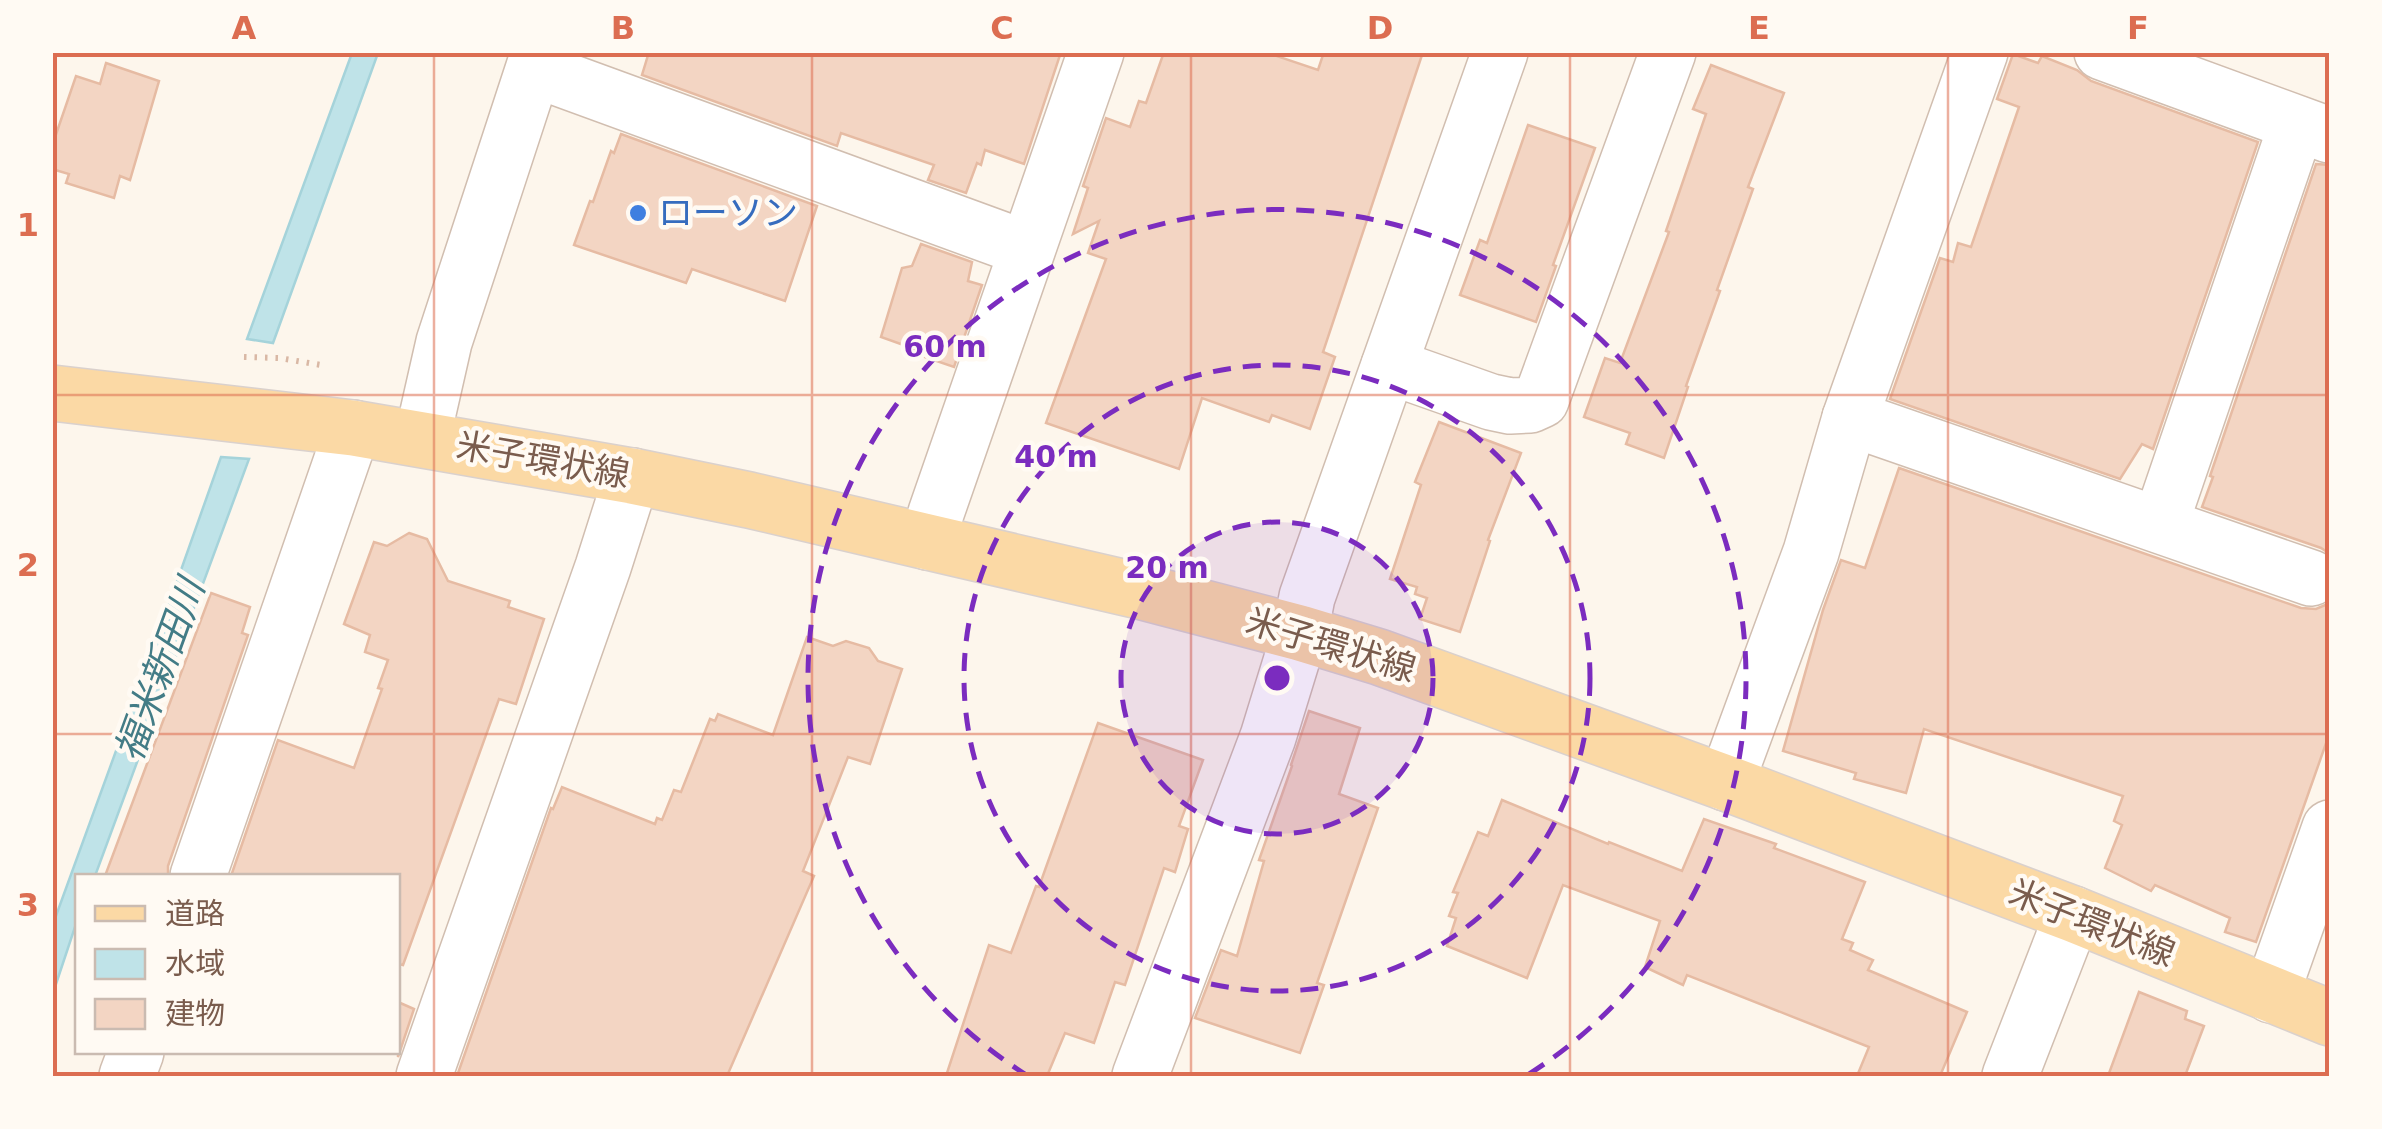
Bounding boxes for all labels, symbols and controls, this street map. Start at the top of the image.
text: A [232,9,257,47]
text: B [611,9,635,47]
text: C [990,9,1014,47]
text: D [1367,9,1393,47]
text: E [1748,9,1770,47]
text: F [2127,9,2149,47]
place label: ローソン [658,193,798,233]
marker: ローソン [627,202,649,224]
text: 1 [17,206,39,244]
text: 60 m [903,329,987,364]
street label: 米子環状線 [453,425,633,495]
text: 40 m [1014,439,1098,474]
text: 2 [17,546,39,584]
text: 20 m [1125,550,1209,585]
water label: 福米新田川 [107,569,215,767]
street label: 米子環状線 [1241,600,1421,690]
centre of rings [1259,660,1295,696]
street label: 米子環状線 [2003,872,2181,974]
legend [75,874,400,1054]
text: 3 [17,886,39,924]
text: 道路 [165,896,225,931]
text: 水域 [165,946,225,981]
text: 建物 [165,996,225,1031]

